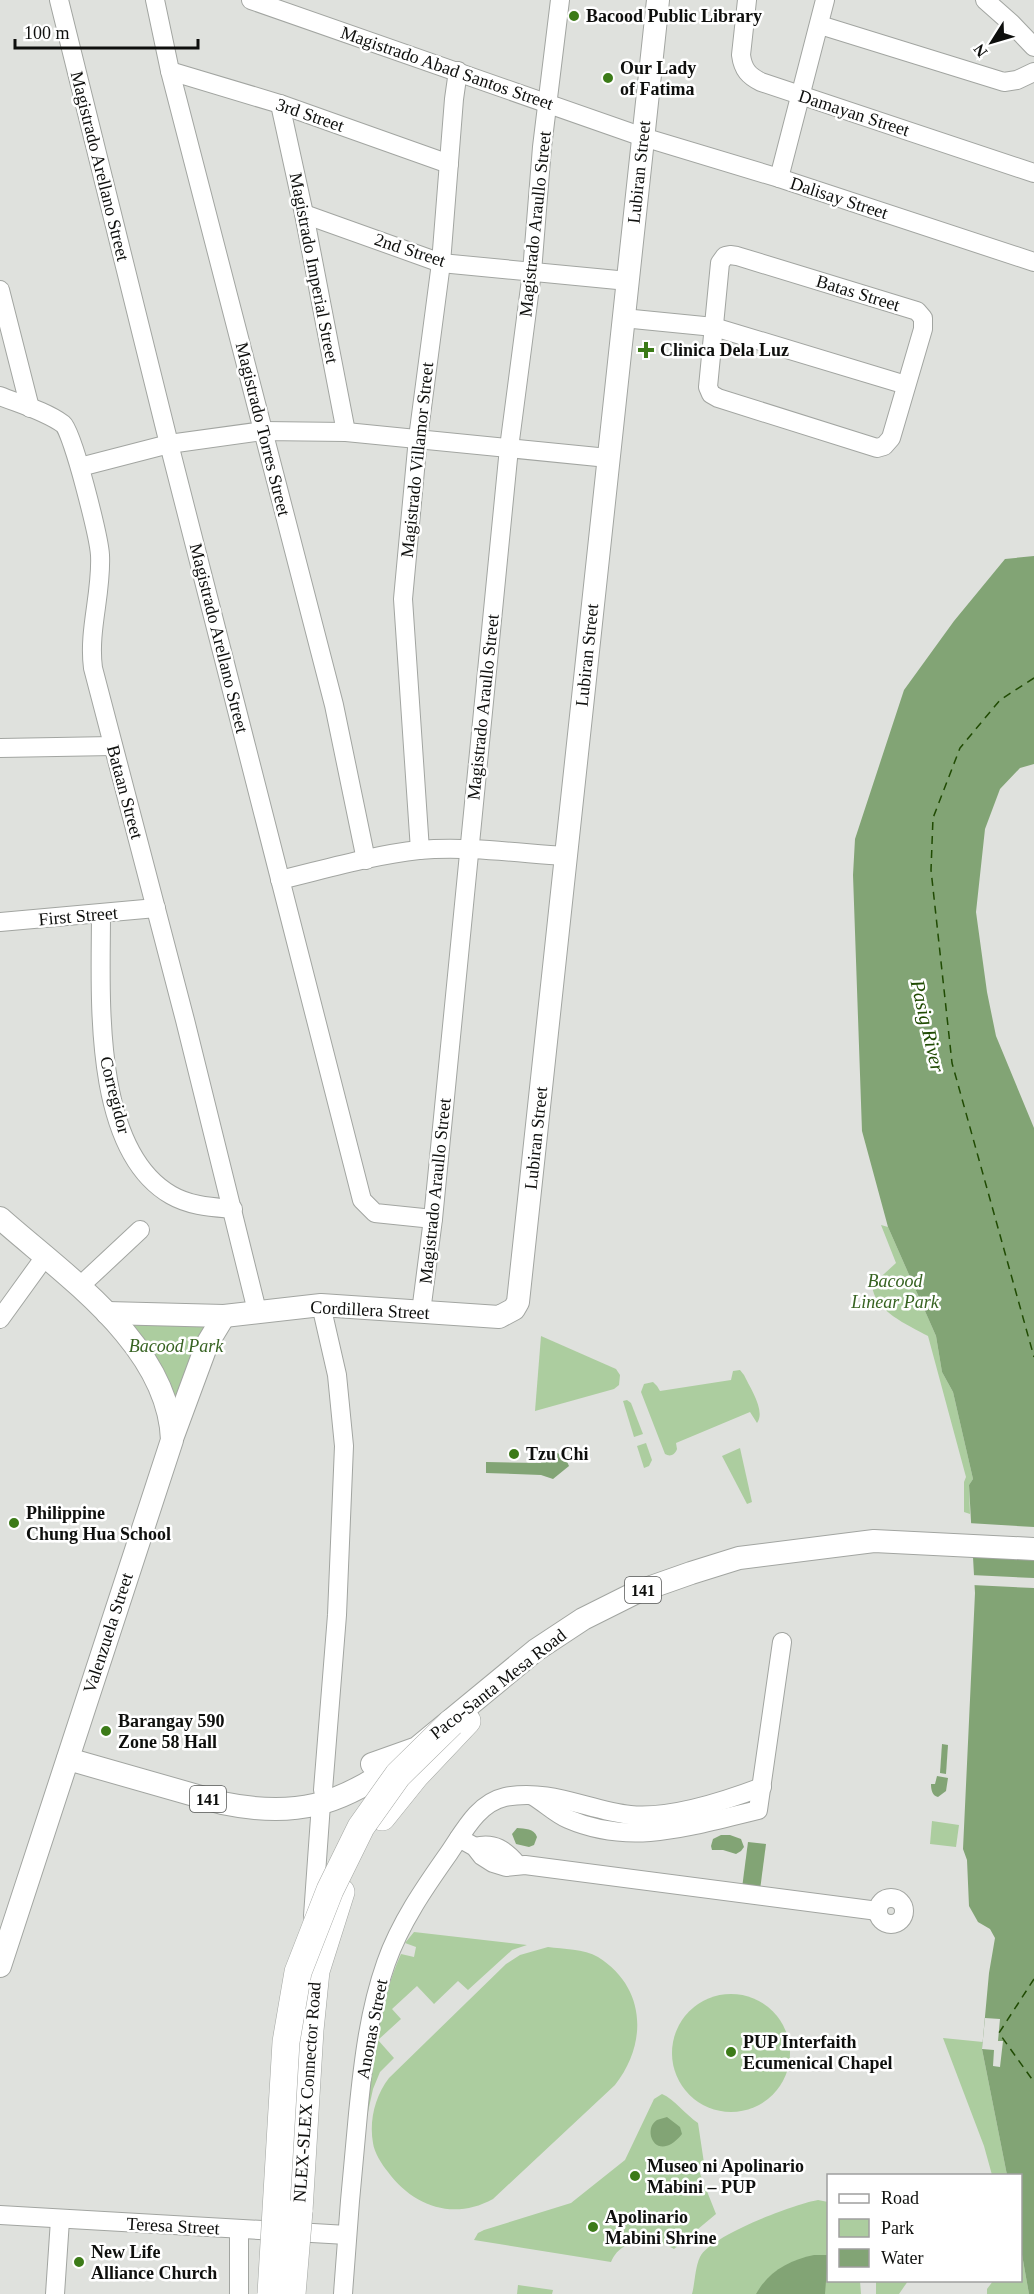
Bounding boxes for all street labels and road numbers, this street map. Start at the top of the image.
street label: Magistrado Abad Santos Street [338,22,556,114]
street label: Magistrado Arellano Street [67,69,133,263]
street label: Damayan Street [796,86,912,140]
street label: 3rd Street [273,94,347,136]
street label: Lubiran Street [624,120,654,224]
street label: Magistrado Araullo Street [515,130,555,318]
street label: Magistrado Imperial Street [286,171,342,365]
street label: Dalisay Street [788,173,890,223]
street label: 2nd Street [372,229,448,271]
street label: Batas Street [814,271,902,315]
street label: Magistrado Torres Street [232,340,294,518]
street label: Magistrado Villamor Street [397,361,437,559]
street label: Magistrado Arellano Street [186,541,252,735]
street label: Lubiran Street [572,603,602,707]
street label: Magistrado Araullo Street [463,613,503,801]
street label: Bataan Street [103,743,147,841]
street label: First Street [38,903,118,929]
street label: Corregidor [96,1054,134,1136]
street label: Lubiran Street [521,1086,551,1190]
street label: Magistrado Araullo Street [415,1097,455,1285]
street label: Cordillera Street [310,1297,430,1323]
street label: Valenzuela Street [79,1570,137,1696]
road number: 141 [625,1577,661,1603]
street label: Paco-Santa Mesa Road [426,1625,570,1743]
road number: 141 [190,1786,226,1812]
street label: Anonas Street [353,1977,391,2081]
street label: NLEX-SLEX Connector Road [289,1981,325,2203]
street label: Teresa Street [126,2214,220,2238]

